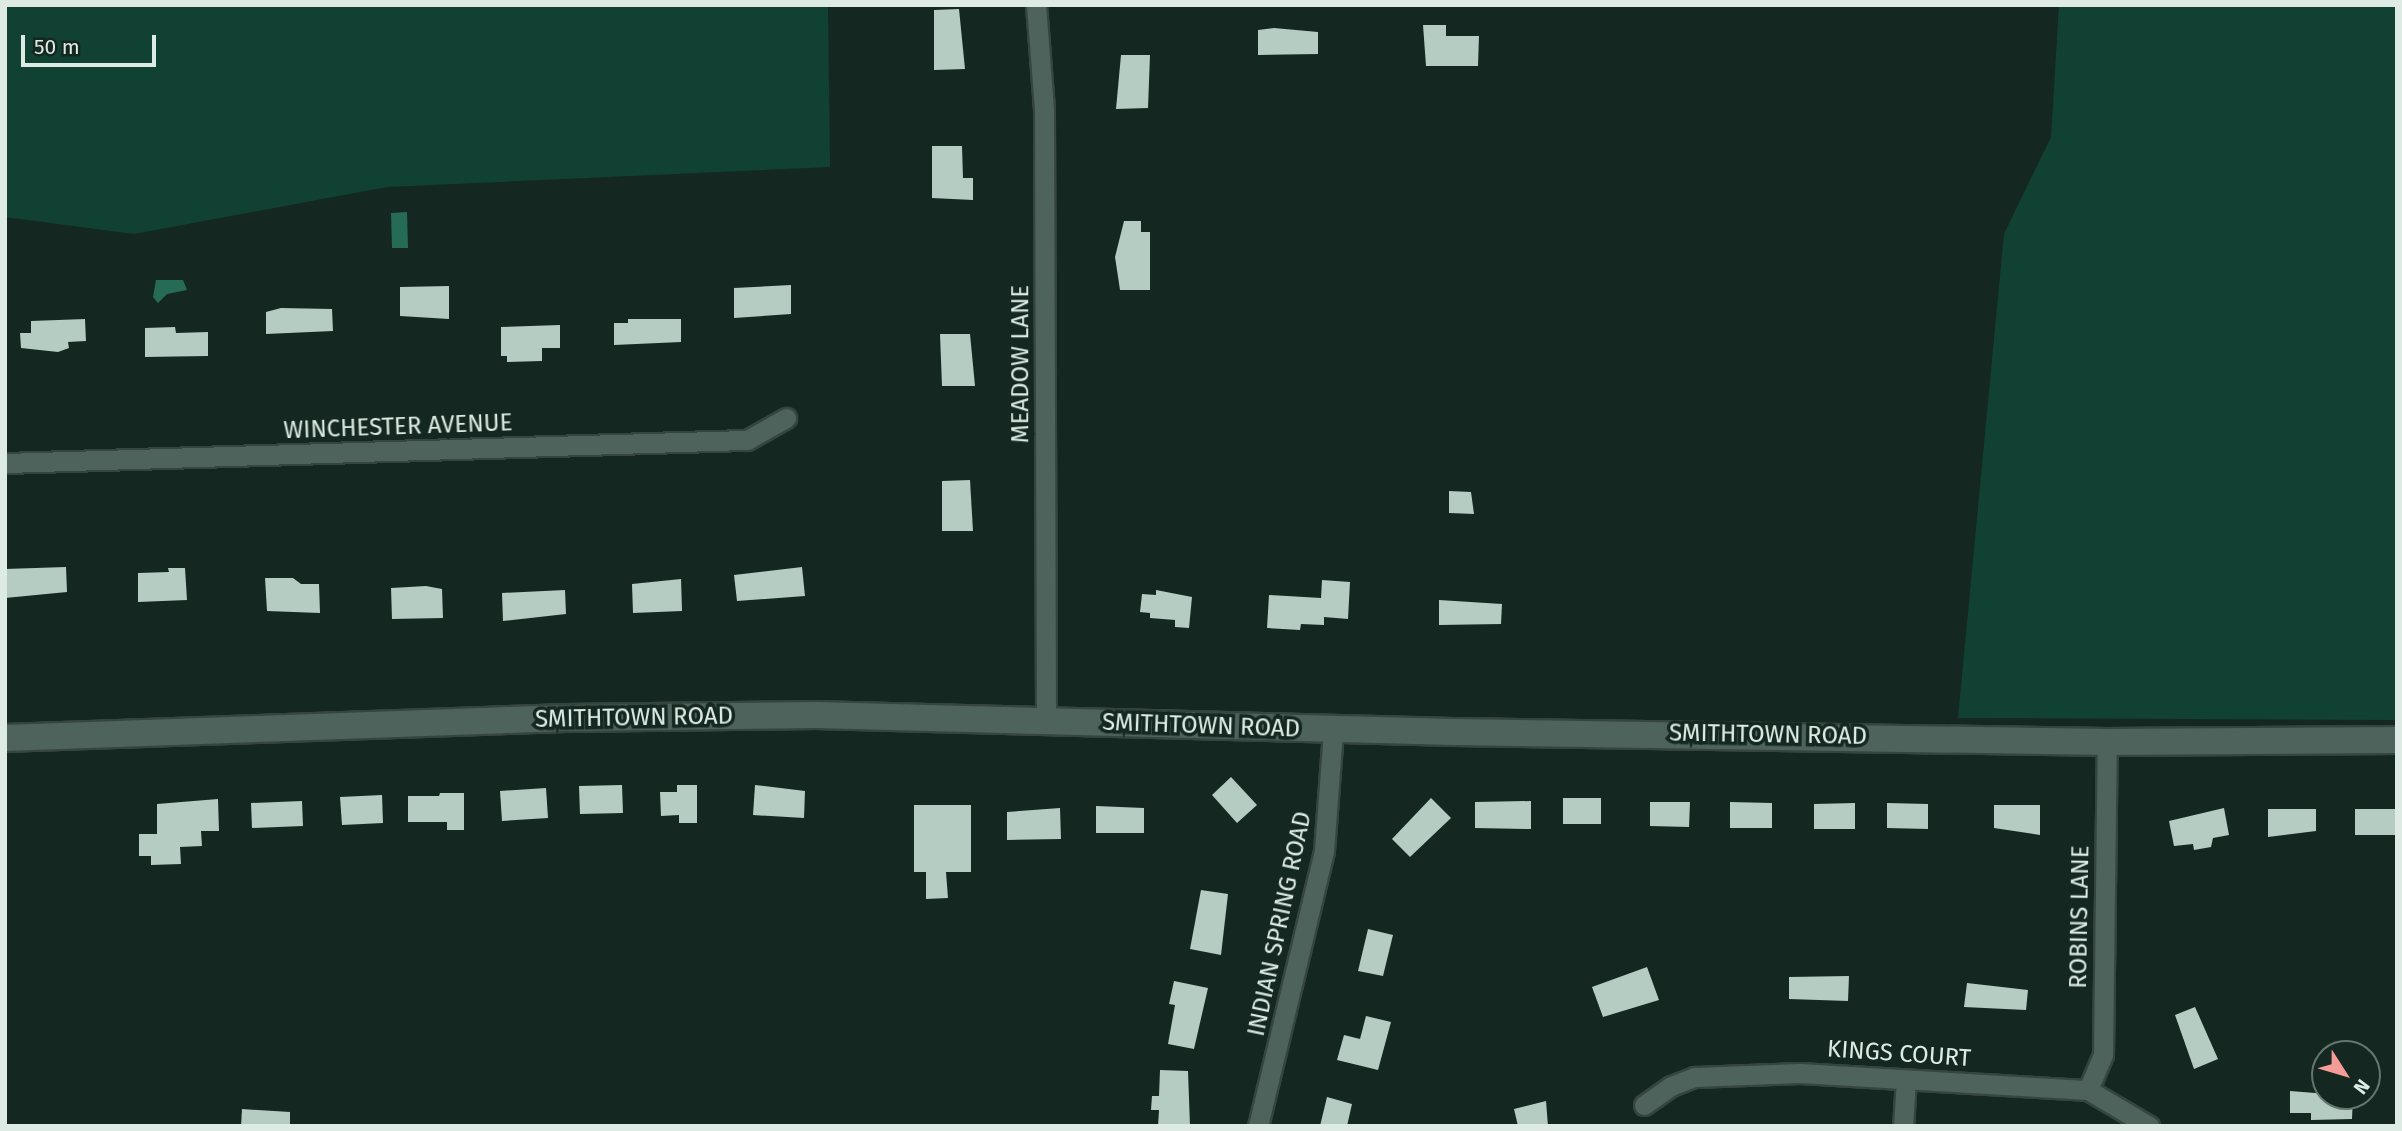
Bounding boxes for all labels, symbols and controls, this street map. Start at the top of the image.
scale bar [24,21,159,65]
text: 50 m [34,34,80,60]
street label: MEADOW LANE [1007,285,1035,443]
street label: WINCHESTER AVENUE [283,409,513,445]
street label: SMITHTOWN ROAD [535,702,733,734]
street label: SMITHTOWN ROAD [1102,708,1300,744]
street label: SMITHTOWN ROAD [1669,719,1867,751]
street label: INDIAN SPRING ROAD [1242,809,1318,1039]
street label: ROBINS LANE [2064,845,2096,989]
street label: KINGS COURT [1826,1035,1972,1073]
north arrow [2311,1040,2381,1110]
text: N [2349,1075,2375,1099]

